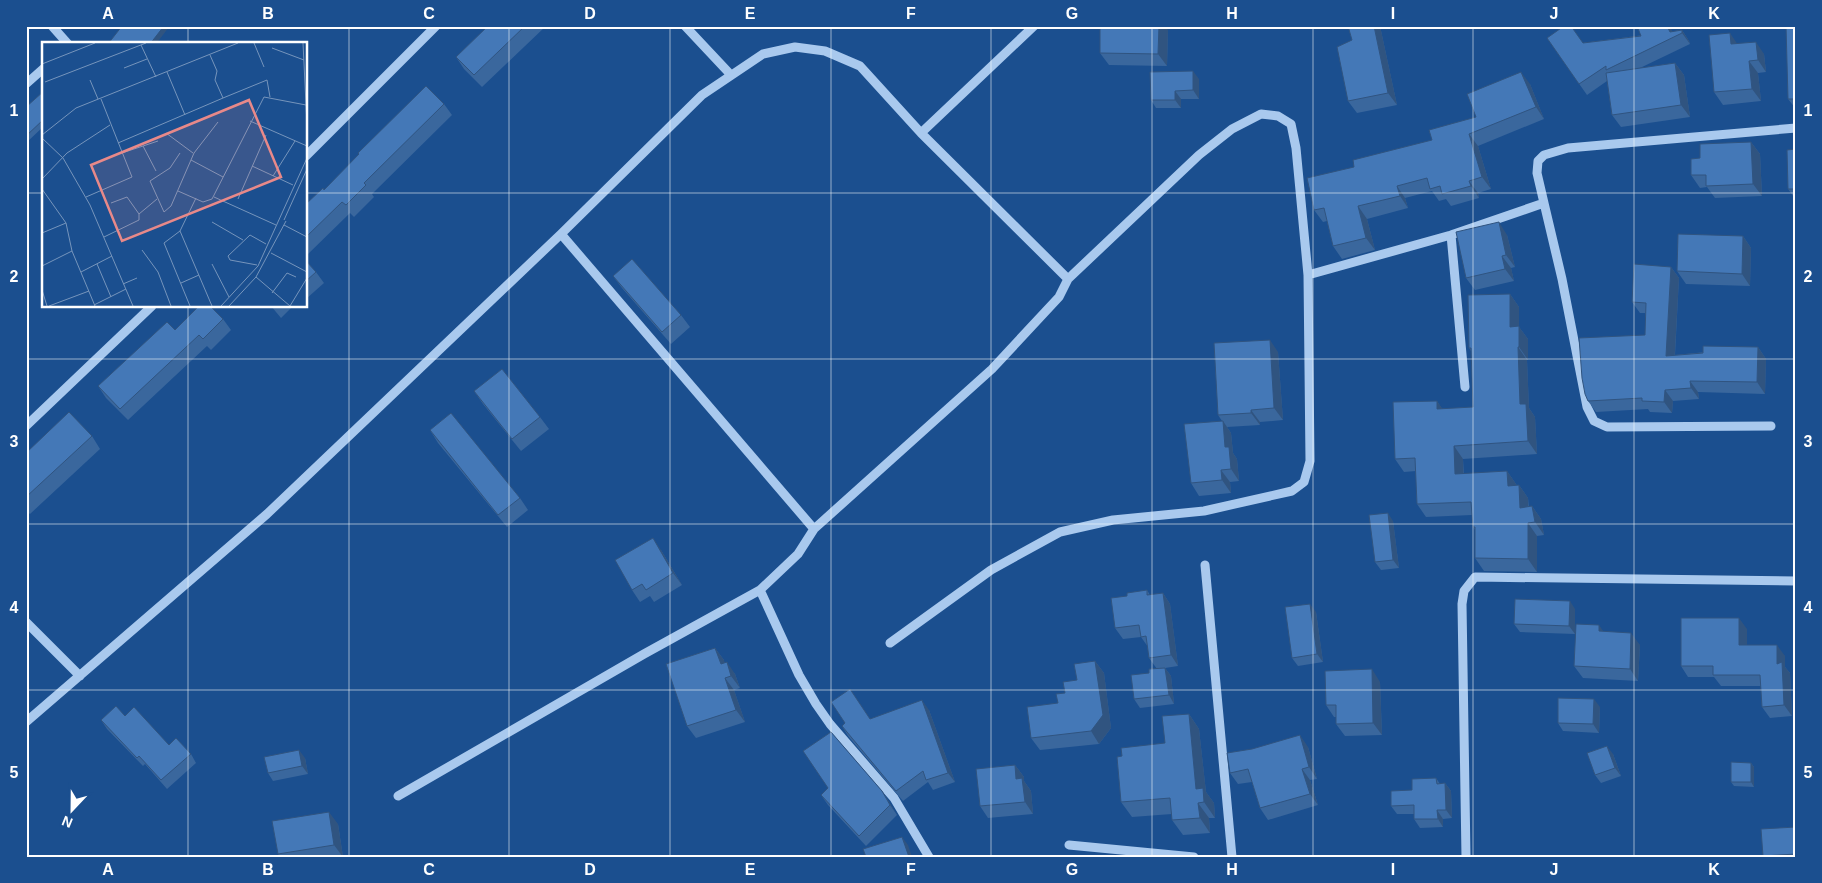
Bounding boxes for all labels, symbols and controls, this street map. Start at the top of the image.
text: A [102,5,114,22]
text: B [262,5,274,22]
text: C [423,5,435,22]
text: D [584,5,596,22]
text: E [745,5,756,22]
text: F [906,5,916,22]
text: G [1066,5,1078,22]
text: H [1226,5,1238,22]
text: I [1391,5,1395,22]
text: J [1550,5,1558,22]
text: K [1708,5,1720,22]
inset map [42,42,308,308]
text: 1 [10,102,19,119]
text: 1 [1804,102,1813,119]
text: 2 [10,268,19,285]
text: 2 [1804,268,1813,285]
text: 3 [10,433,19,450]
text: 3 [1804,433,1813,450]
text: 4 [10,599,19,616]
text: 4 [1804,599,1813,616]
text: 5 [10,764,19,781]
text: 5 [1804,764,1813,781]
north arrow [48,786,98,836]
text: N [59,813,75,831]
text: A [102,861,114,878]
text: B [262,861,274,878]
text: C [423,861,435,878]
text: D [584,861,596,878]
text: E [745,861,756,878]
text: F [906,861,916,878]
text: G [1066,861,1078,878]
text: H [1226,861,1238,878]
text: I [1391,861,1395,878]
text: J [1550,861,1558,878]
text: K [1708,861,1720,878]

